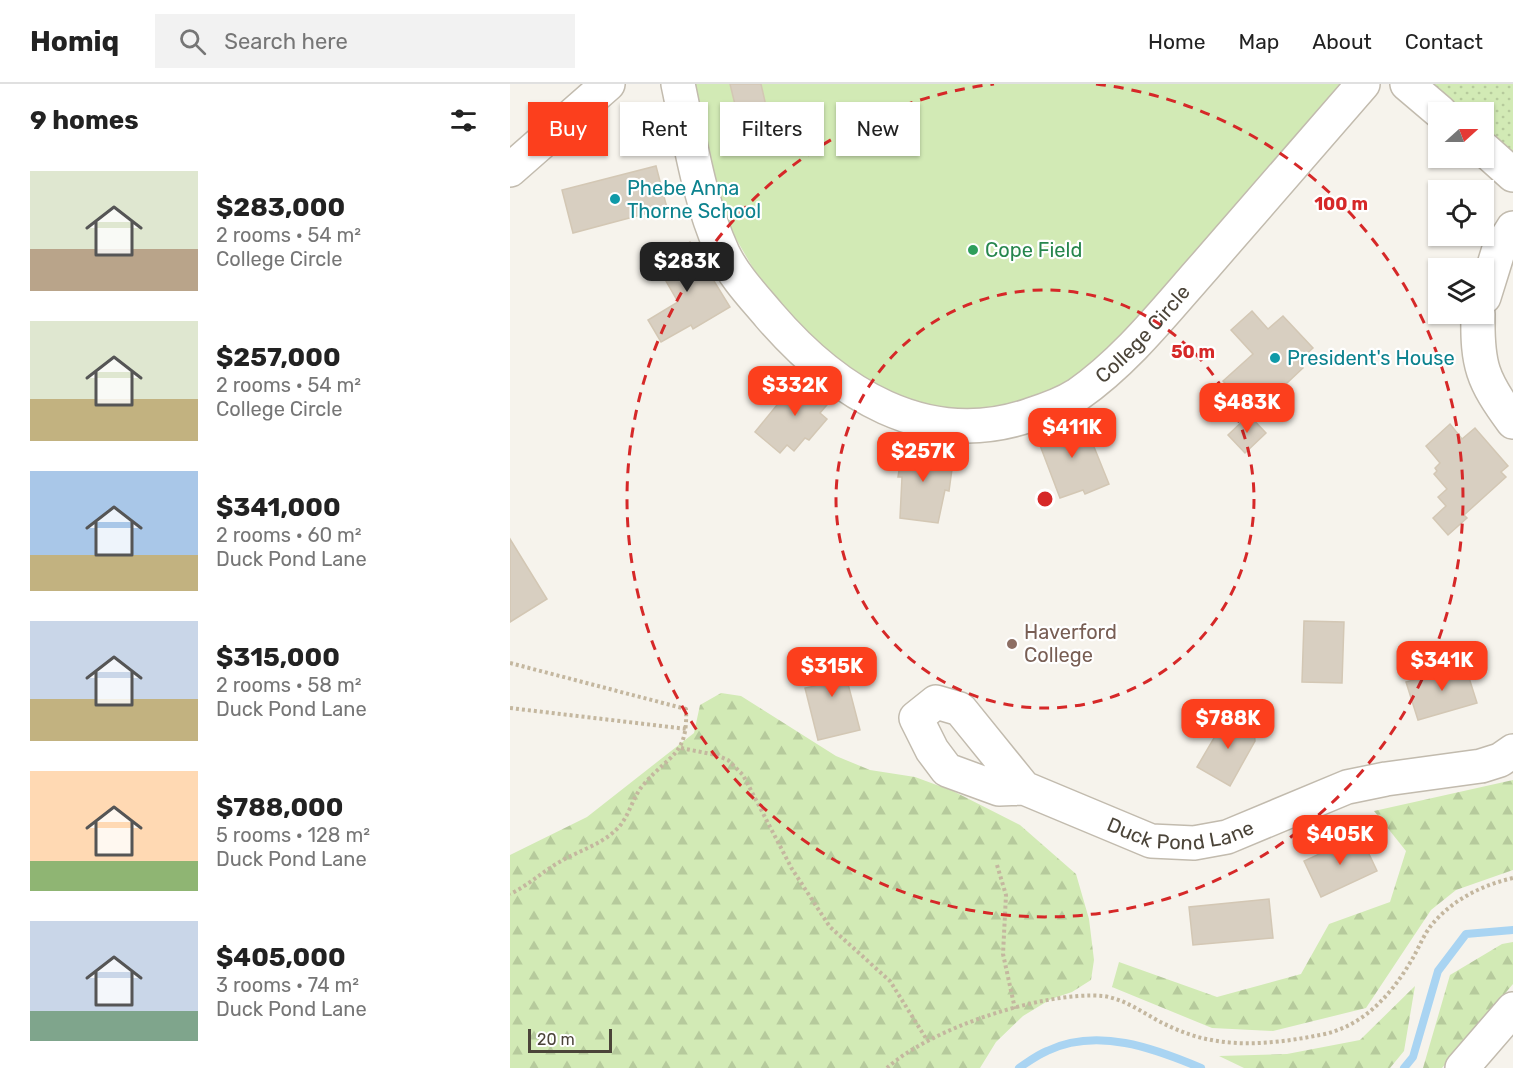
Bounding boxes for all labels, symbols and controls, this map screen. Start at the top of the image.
search box [155,14,575,68]
text: Homiq [30,25,119,58]
icon: search [176,25,209,58]
text: Search here [224,28,348,55]
text: Home [1148,29,1205,54]
text: Map [1238,29,1279,54]
text: About [1312,29,1372,54]
text: Contact [1405,29,1483,54]
chip: Buy [528,102,608,156]
chip: Rent [620,102,708,156]
chip: Filters [720,102,824,156]
chip: New [836,102,920,156]
north arrow [1428,102,1494,168]
map controls [1428,102,1494,324]
icon: filters [447,104,480,137]
text: 9 homes [30,105,139,136]
place label: Phebe Anna Thorne School [627,176,761,223]
button: locate [1428,180,1494,246]
text: $283,000 [216,192,345,223]
marker: Phebe Anna Thorne School [608,192,622,206]
text: 100 m [1314,193,1368,215]
icon: home [78,195,150,267]
text: 2 rooms · 54 m² [216,223,361,247]
place label: Cope Field [985,238,1082,262]
pin: $283K [645,242,729,293]
marker: Cope Field [966,243,980,257]
text: College Circle [216,247,342,271]
text: $283K [654,249,720,273]
button: layers [1428,258,1494,324]
street label: College Circle [1090,280,1195,388]
text: 50 m [1171,341,1215,363]
text: $257,000 [216,342,341,373]
icon: home [78,345,150,417]
place label: President's House [1287,346,1455,370]
marker: President's House [1268,351,1282,365]
pin: $332K [753,366,837,417]
text: 2 rooms · 54 m² [216,373,361,397]
text: $332K [762,373,828,397]
pin: $483K [1205,383,1289,434]
text: $483K [1214,390,1281,414]
text: College Circle [216,397,342,421]
pin: $411K [1030,408,1114,459]
text: $411K [1042,415,1102,439]
pin: $257K [881,432,965,483]
text: $257K [891,439,955,463]
centre of rings [1035,489,1055,509]
text: $341,000 [216,492,341,523]
icon: home [78,495,150,567]
text: 2 rooms · 60 m² [216,523,362,547]
text: Duck Pond Lane [216,547,367,571]
place label: Haverford College [1024,620,1117,667]
marker: Haverford College [1005,637,1019,651]
pin: $341K [1400,641,1484,692]
text: $315,000 [216,642,340,673]
icon: home [78,645,150,717]
pin: $315K [790,647,874,698]
text: $341K [1411,648,1473,672]
text: $315K [801,654,863,678]
text: 2 rooms · 58 m² [216,673,362,697]
text: Duck Pond Lane [216,697,367,721]
pin: $788K [1186,699,1270,750]
text: $788K [1195,706,1261,730]
text: $788,000 [216,792,343,823]
icon: home [78,795,150,867]
street label: Duck Pond Lane [1104,812,1257,855]
pin: $405K [1298,815,1382,866]
text: $405K [1307,822,1373,846]
text: 5 rooms · 128 m² [216,823,370,847]
text: Duck Pond Lane [216,847,367,871]
text: $405,000 [216,942,346,973]
icon: home [78,945,150,1017]
text: 3 rooms · 74 m² [216,973,359,997]
text: Duck Pond Lane [216,997,367,1021]
scale bar [528,1026,612,1054]
text: 20 m [537,1030,575,1049]

